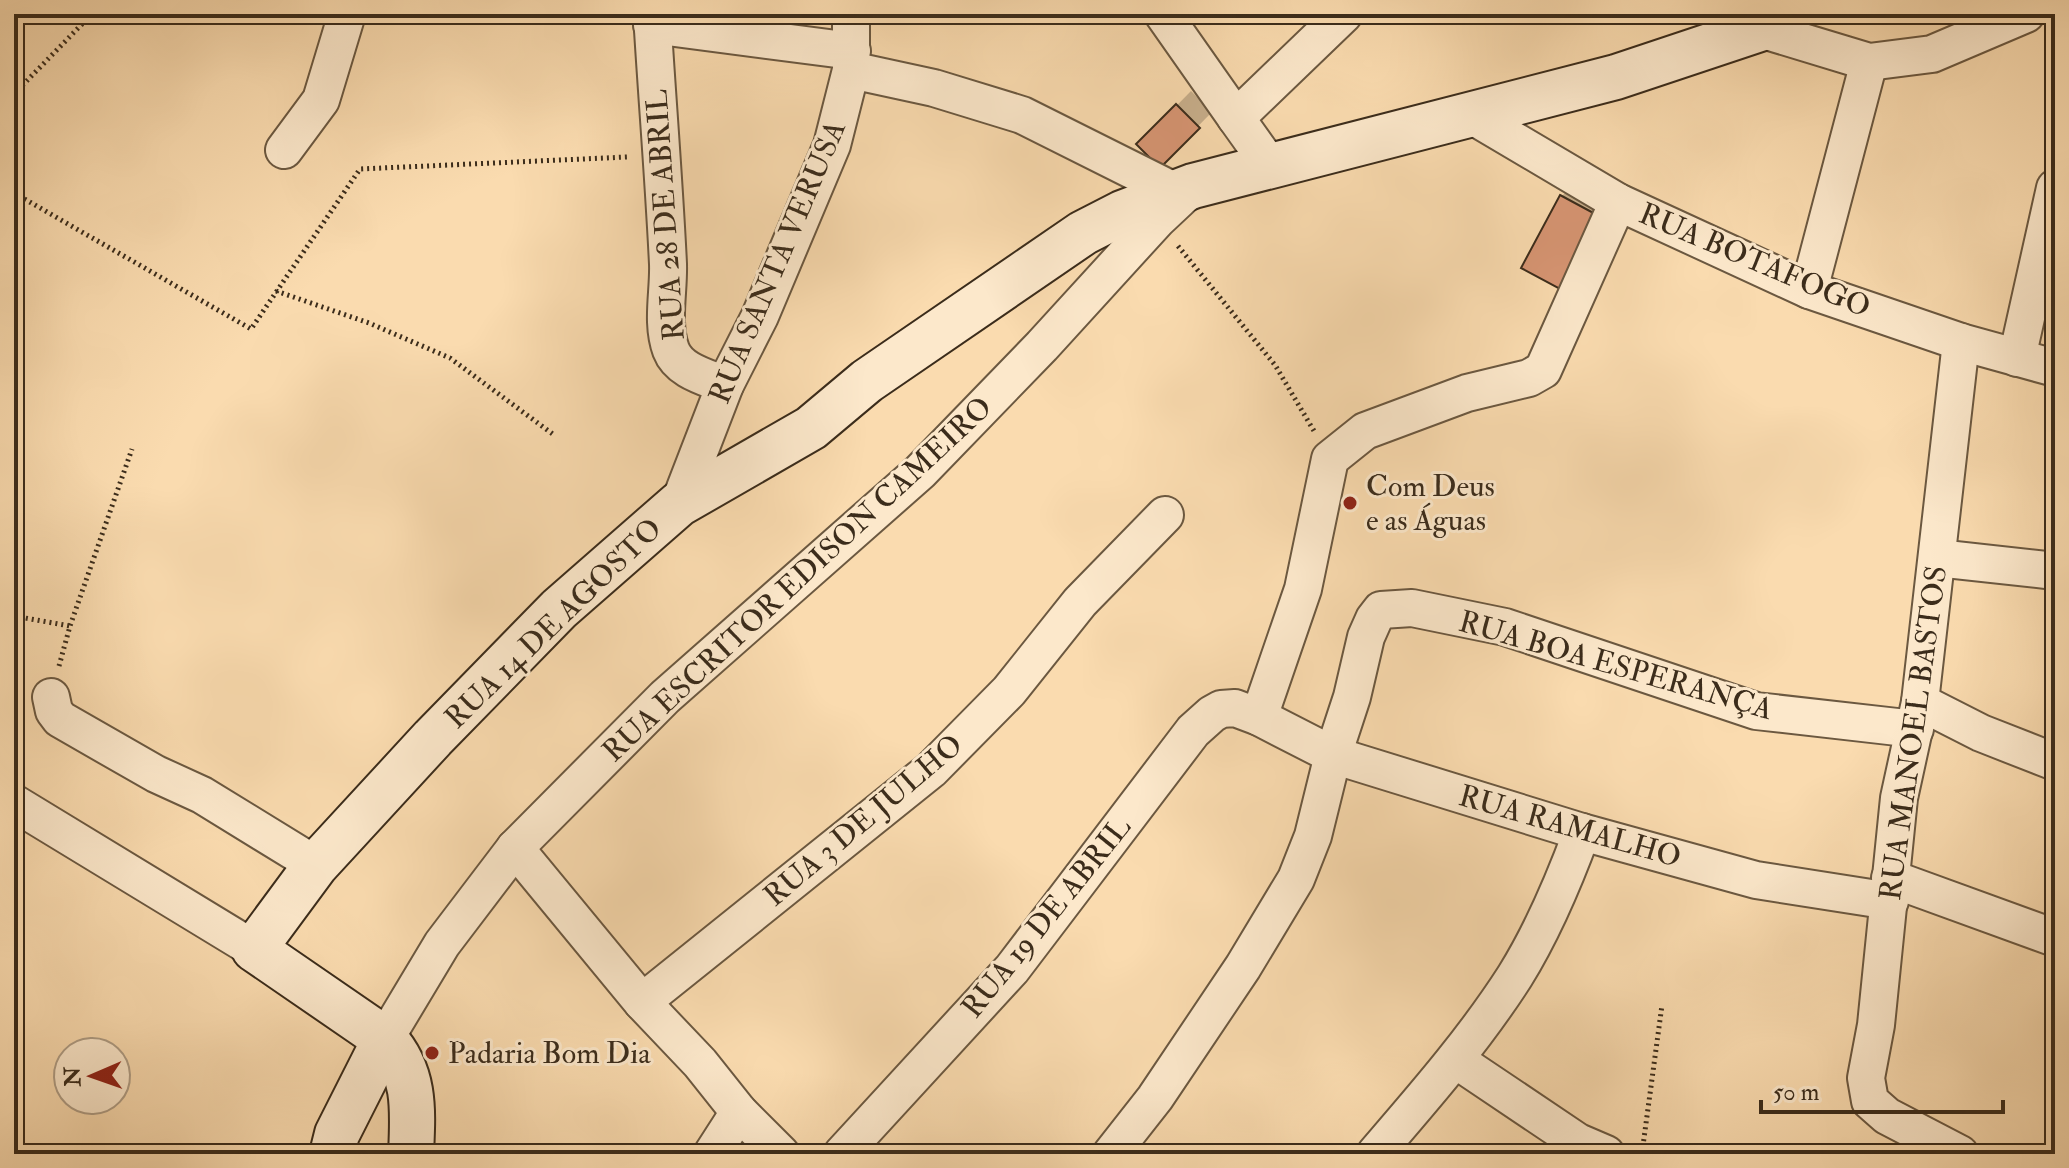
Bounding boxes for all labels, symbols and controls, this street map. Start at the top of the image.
street label: RUA 28 DE ABRIL [638,88,693,342]
street label: RUA SANTA VERUSA [701,115,854,409]
street label: RUA BOTAFOGO [1634,195,1876,326]
street label: RUA ESCRITOR EDISON CAMEIRO [595,389,1000,770]
place label: Com Deus e as Águas [1366,468,1495,539]
marker: Com Deus e as Águas [1341,494,1359,512]
street label: RUA 14 DE AGOSTO [437,510,669,736]
street label: RUA MANOEL BASTOS [1872,563,1955,903]
street label: RUA BOA ESPERANÇA [1455,603,1777,728]
street label: RUA 3 DE JULHO [756,726,970,914]
street label: RUA RAMALHO [1454,777,1685,876]
street label: RUA 19 DE ABRIL [954,809,1139,1026]
place label: Padaria Bom Dia [448,1035,651,1072]
north arrow [52,1036,132,1116]
marker: Padaria Bom Dia [423,1044,441,1062]
scale bar [1761,1064,2003,1114]
text: N [59,1066,87,1088]
text: 50 m [1773,1077,1820,1108]

